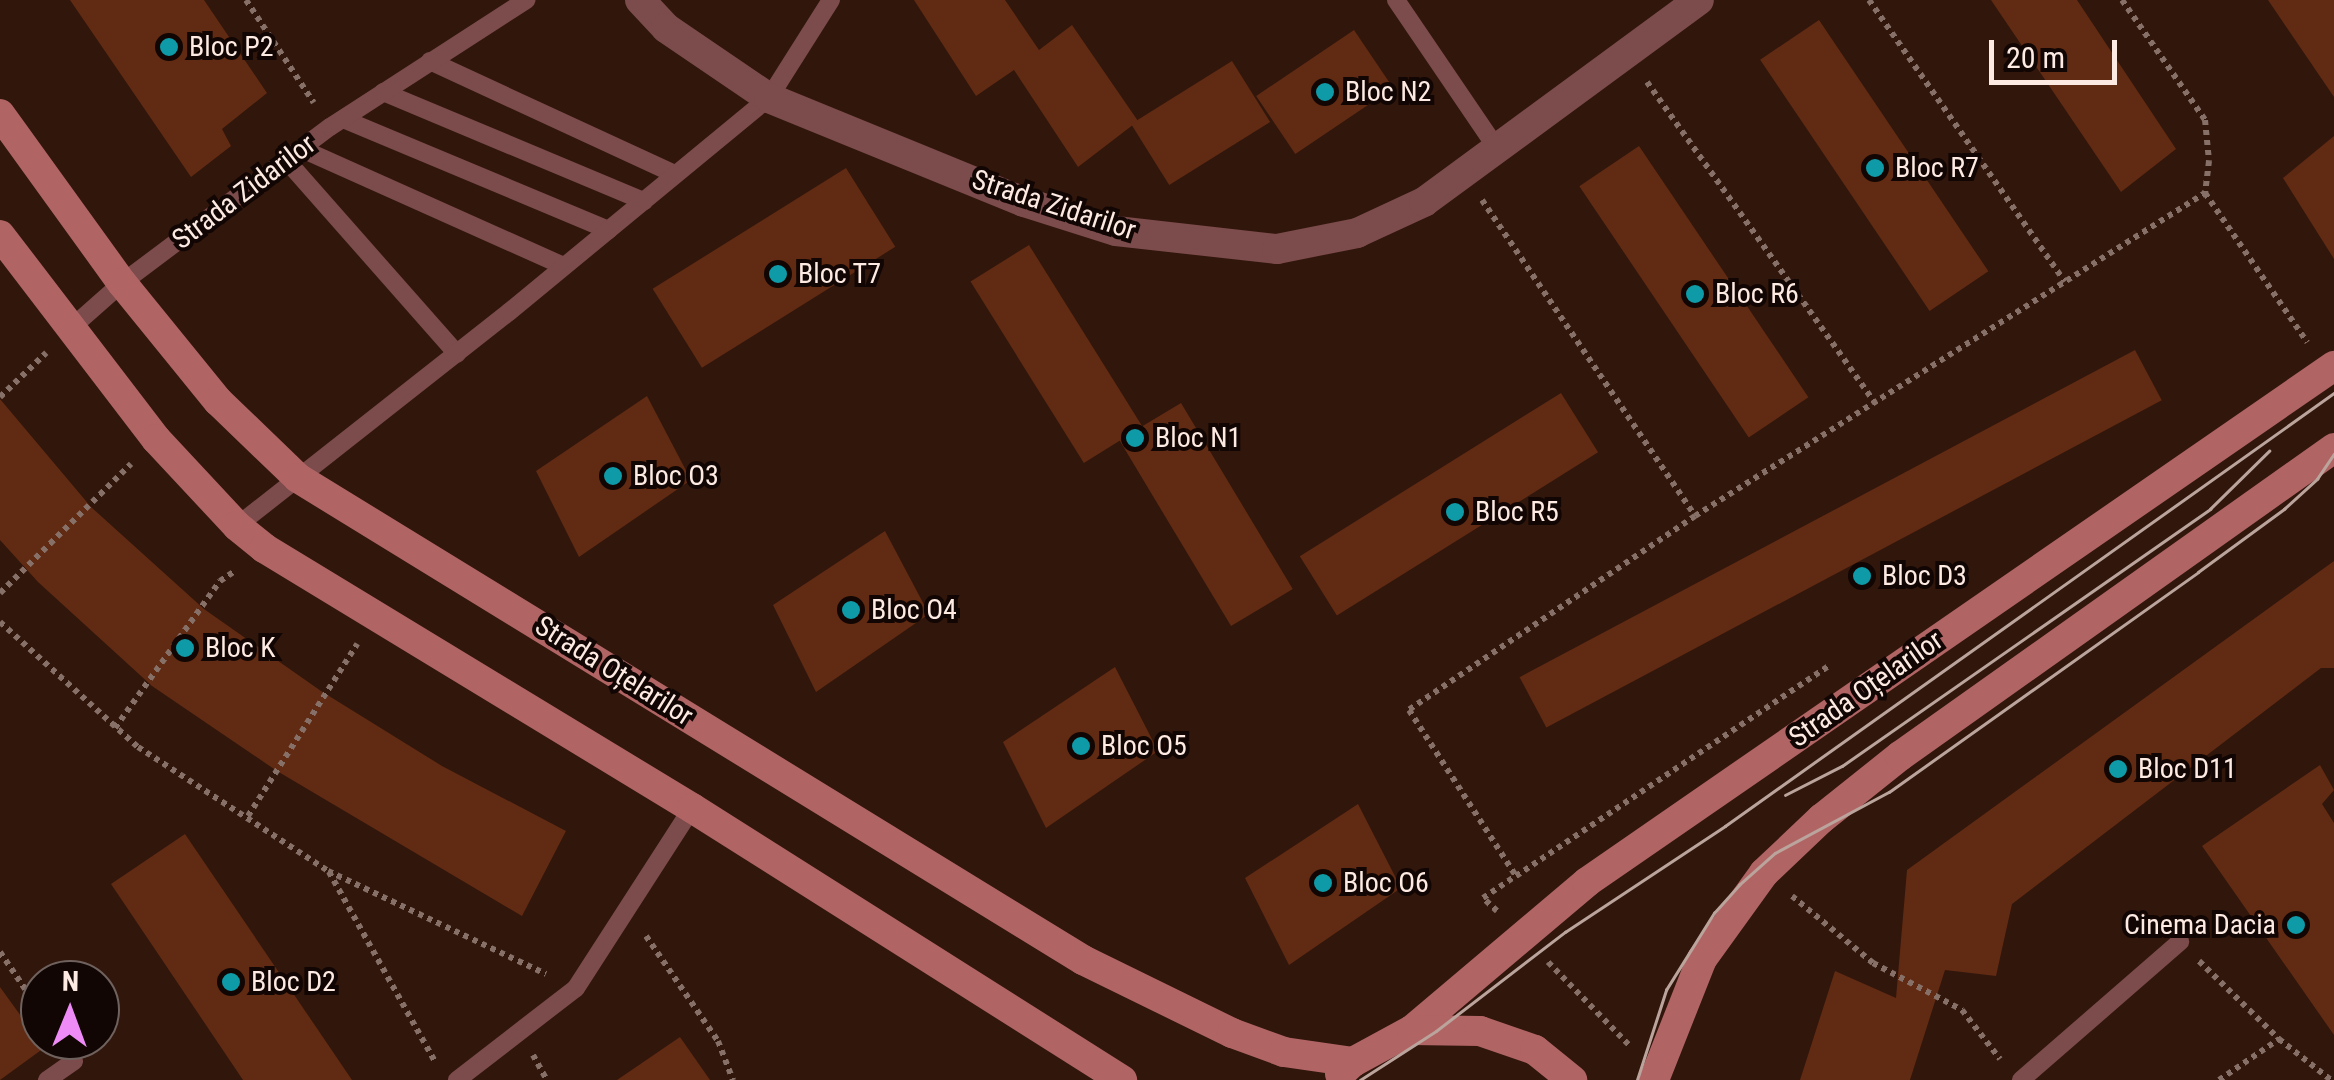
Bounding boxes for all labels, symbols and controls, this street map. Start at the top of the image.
scale bar [1994,20,2122,82]
place label: Bloc P2 [189,30,273,64]
marker: Bloc P2 [158,36,180,58]
text: 20 m [2006,40,2065,75]
place label: Bloc N2 [1345,75,1431,109]
marker: Bloc N2 [1314,81,1336,103]
street label: Strada Zidarilor [166,127,322,257]
place label: Bloc R7 [1895,151,1979,185]
marker: Bloc R7 [1864,157,1886,179]
street label: Strada Zidarilor [968,163,1140,247]
place label: Bloc T7 [798,257,882,291]
marker: Bloc T7 [767,263,789,285]
place label: Bloc R6 [1715,277,1799,311]
marker: Bloc R6 [1684,283,1706,305]
place label: Bloc N1 [1155,421,1241,455]
marker: Bloc N1 [1124,427,1146,449]
place label: Bloc O3 [633,459,719,493]
marker: Bloc O3 [602,465,624,487]
place label: Bloc R5 [1475,495,1559,529]
marker: Bloc R5 [1444,501,1466,523]
place label: Bloc D3 [1882,559,1967,593]
marker: Bloc D3 [1851,565,1873,587]
place label: Bloc O4 [871,593,957,627]
marker: Bloc O4 [840,599,862,621]
street label: Strada Oțelarilor [529,609,699,733]
street label: Strada Oțelarilor [1783,624,1949,754]
place label: Bloc K [205,631,275,665]
marker: Bloc K [174,637,196,659]
place label: Bloc O5 [1101,729,1187,763]
marker: Bloc O5 [1070,735,1092,757]
place label: Bloc D11 [2138,752,2237,786]
marker: Bloc D11 [2107,758,2129,780]
place label: Bloc O6 [1343,866,1429,900]
marker: Bloc O6 [1312,872,1334,894]
place label: Cinema Dacia [2124,908,2276,942]
marker: Cinema Dacia [2285,914,2307,936]
north arrow [20,960,120,1060]
text: N [62,965,79,998]
place label: Bloc D2 [251,965,336,999]
marker: Bloc D2 [220,971,242,993]

